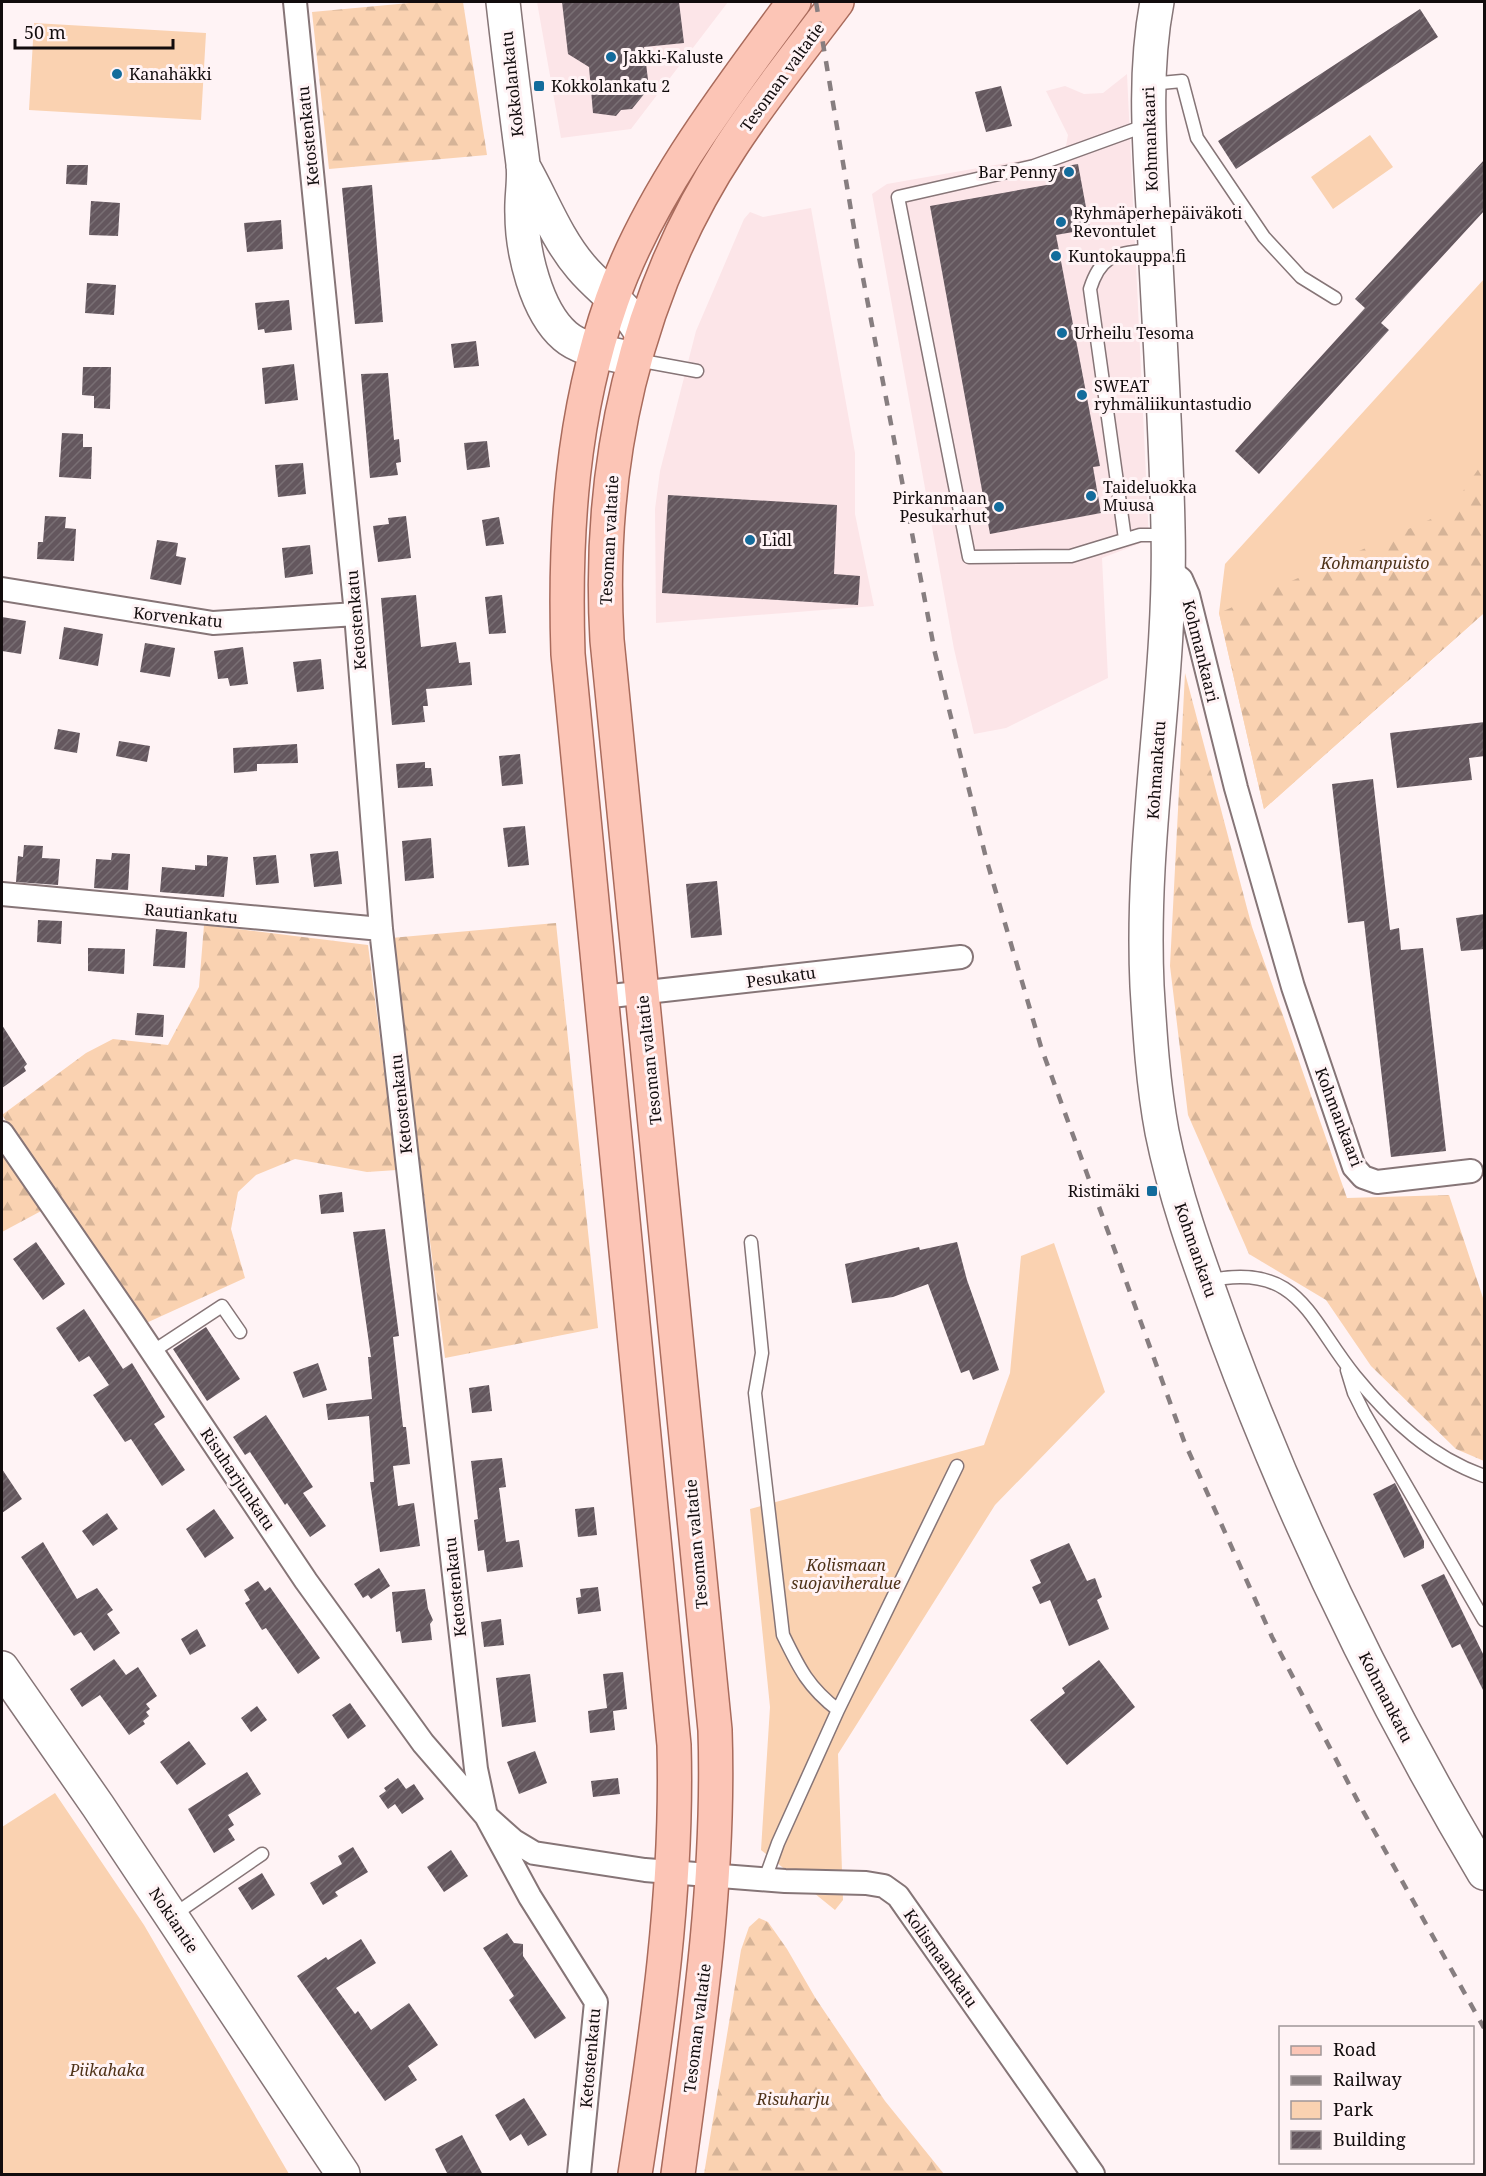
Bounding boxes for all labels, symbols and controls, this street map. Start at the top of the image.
scale bar [15,12,172,50]
street label: Tesoman valtatie [735,18,829,136]
text: 50 m [24,20,66,44]
street label: Kokkolankatu [496,30,528,138]
place label: Jakki-Kaluste [622,46,723,68]
marker: Jakki-Kaluste [604,50,618,64]
place label: Kanahäkki [129,63,212,85]
marker: Kanahäkki [110,67,124,81]
place label: Kokkolankatu 2 [551,75,670,97]
marker: Kokkolankatu 2 [532,79,546,93]
street label: Ketostenkatu [292,85,324,187]
street label: Kohmankaari [1137,86,1163,192]
place label: Bar Penny [978,161,1058,183]
marker: Bar Penny [1062,165,1076,179]
place label: Ryhmäperhepäiväkoti Revontulet [1073,202,1242,242]
marker: Ryhmäperhepäiväkoti Revontulet [1054,215,1068,229]
place label: Kuntokauppa.fi [1068,245,1186,267]
marker: Kuntokauppa.fi [1049,249,1063,263]
place label: Urheilu Tesoma [1074,322,1194,344]
marker: Urheilu Tesoma [1055,326,1069,340]
place label: SWEAT ryhmäliikuntastudio [1094,375,1252,415]
marker: SWEAT ryhmäliikuntastudio [1075,388,1089,402]
street label: Tesoman valtatie [595,475,623,605]
place label: Taideluokka Muusa [1103,476,1197,516]
place label: Pirkanmaan Pesukarhut [893,487,987,527]
marker: Taideluokka Muusa [1084,489,1098,503]
marker: Pirkanmaan Pesukarhut [992,500,1006,514]
place label: Lidl [762,529,792,551]
marker: Lidl [743,533,757,547]
park label: Kohmanpuisto [1319,552,1430,574]
street label: Ketostenkatu [341,569,371,671]
street label: Kohmankaari [1178,598,1224,704]
street label: Korvenkatu [132,601,224,633]
street label: Kohmankatu [1142,720,1170,820]
street label: Rautiankatu [143,898,239,928]
street label: Pesukatu [745,961,817,993]
street label: Tesoman valtatie [631,994,667,1126]
street label: Ketostenkatu [385,1053,417,1155]
street label: Kohmankaari [1310,1064,1368,1170]
place label: Ristimäki [1068,1180,1140,1202]
marker: Ristimäki [1145,1184,1159,1198]
street label: Kohmankatu [1170,1200,1222,1300]
street label: Risuharjunkatu [196,1423,280,1535]
street label: Tesoman valtatie [679,1478,713,1610]
street label: Ketostenkatu [439,1536,471,1638]
park label: Kolismaan suojaviheralue [791,1554,901,1594]
street label: Kohmankatu [1354,1648,1418,1746]
street label: Nokiantie [144,1883,204,1957]
street label: Kolismaankatu [899,1905,983,2011]
street label: Tesoman valtatie [678,1962,716,2094]
street label: Ketostenkatu [575,2007,605,2109]
legend [1279,2026,1474,2164]
text: Road [1333,2037,1376,2061]
park label: Piikahaka [68,2059,145,2081]
text: Railway [1333,2067,1403,2091]
park label: Risuharju [755,2088,830,2110]
text: Park [1333,2097,1373,2121]
text: Building [1333,2127,1406,2151]

